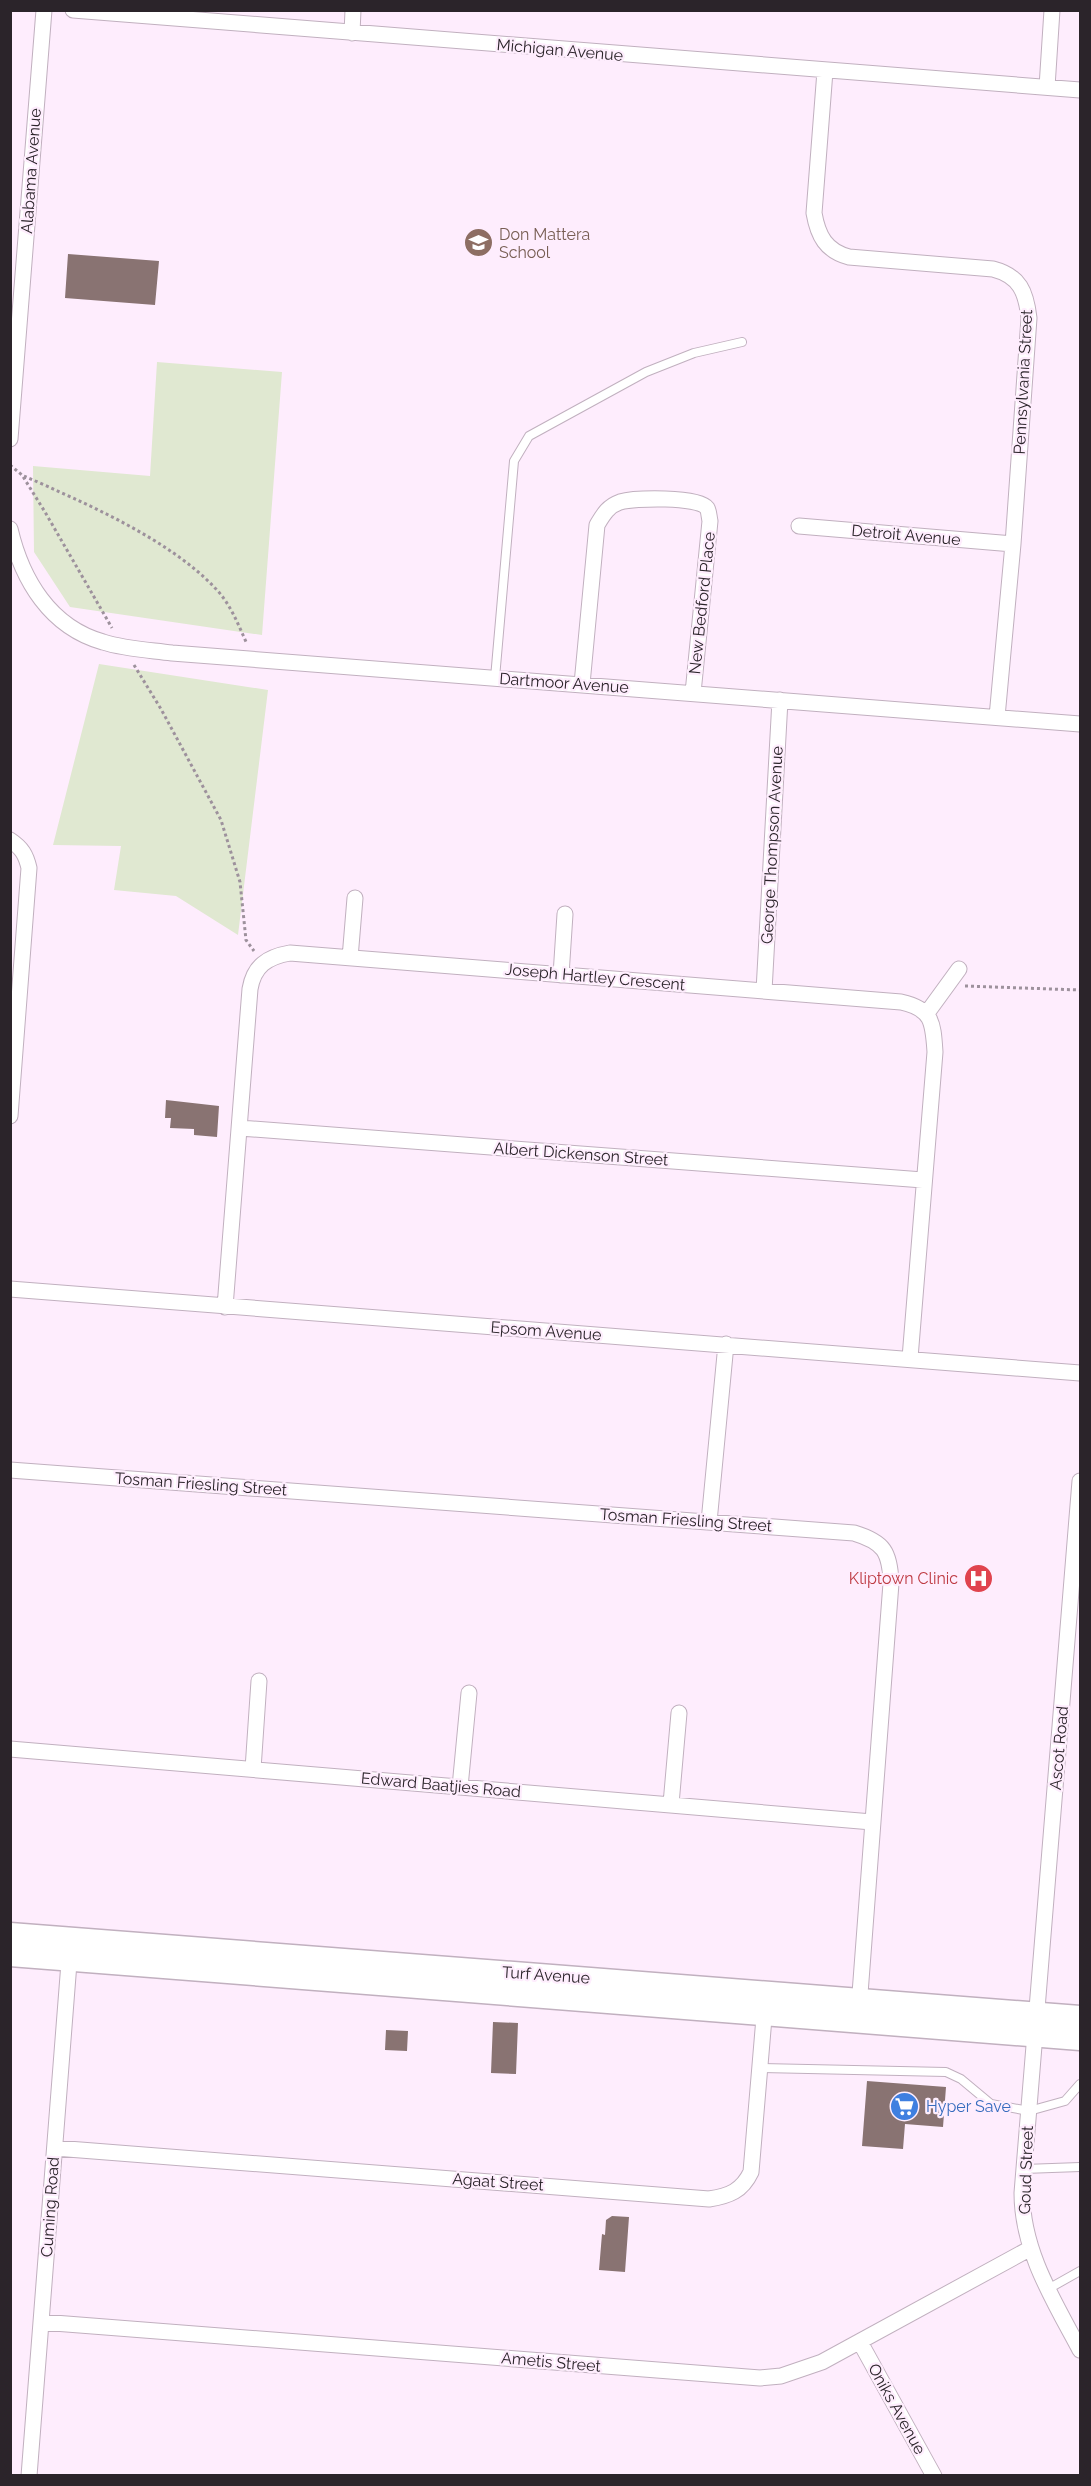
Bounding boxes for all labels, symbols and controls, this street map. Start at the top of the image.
street label: Michigan Avenue [496,35,624,65]
street label: Alabama Avenue [17,108,45,234]
place label: Don Mattera School [499,225,590,262]
school or university icon: Don Mattera School [462,227,494,259]
street label: Pennsylvania Street [1010,308,1036,455]
street label: Detroit Avenue [851,521,961,549]
street label: New Bedford Place [685,531,719,675]
street label: Dartmoor Avenue [499,669,629,697]
street label: George Thompson Avenue [757,746,787,944]
street label: Joseph Hartley Crescent [504,960,687,994]
street label: Albert Dickenson Street [493,1138,670,1170]
street label: Epsom Avenue [490,1318,602,1344]
street label: Tosman Friesling Street [114,1469,288,1500]
street label: Tosman Friesling Street [599,1505,773,1536]
hospital icon: Kliptown Clinic [963,1562,995,1594]
place label: Kliptown Clinic [849,1569,958,1588]
street label: Ascot Road [1046,1705,1072,1791]
street label: Edward Baatjies Road [360,1769,522,1801]
street label: Turf Avenue [501,1962,591,1988]
supermarket icon: Hyper Save [889,2090,921,2122]
place label: Hyper Save [926,2097,1011,2116]
street label: Goud Street [1015,2125,1037,2215]
street label: Cuming Road [37,2156,63,2258]
street label: Agaat Street [452,2169,545,2195]
street label: Ametis Street [500,2348,602,2376]
street label: Oniks Avenue [864,2360,930,2458]

